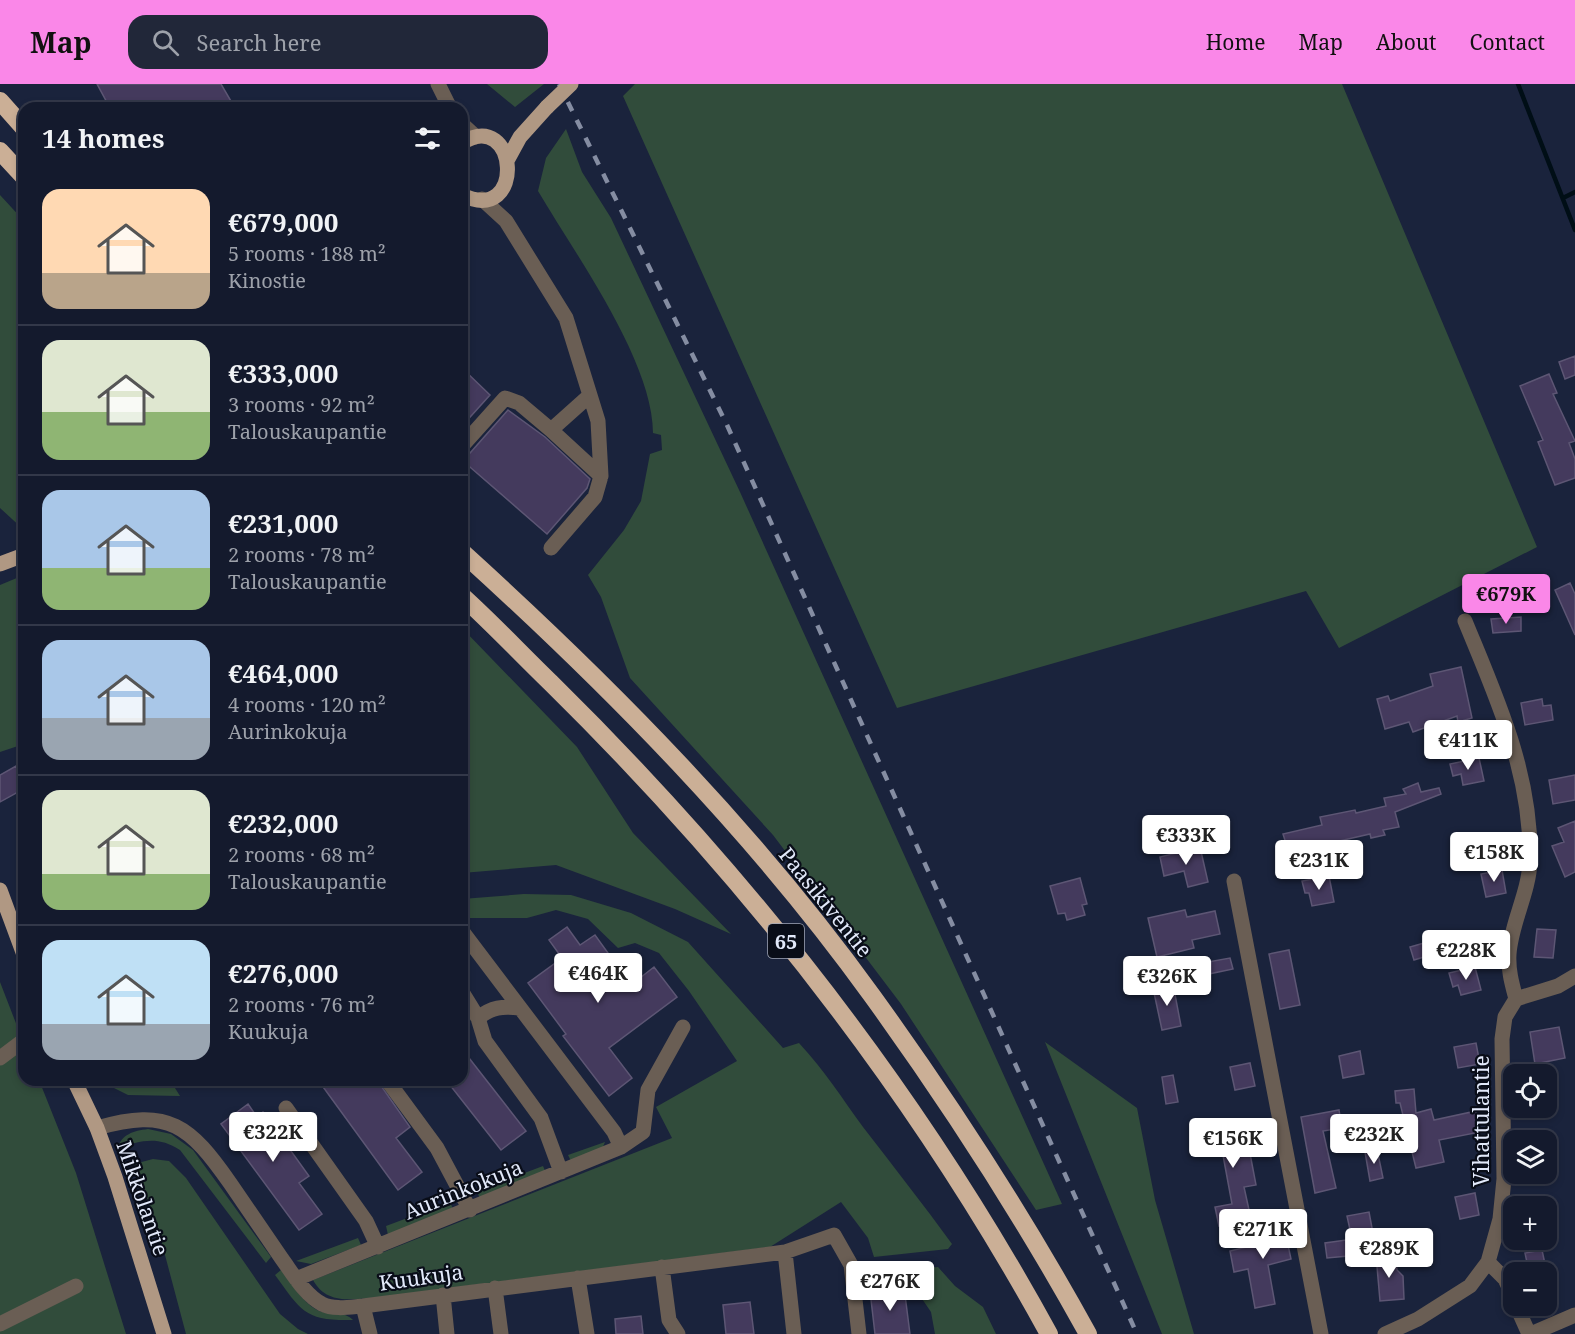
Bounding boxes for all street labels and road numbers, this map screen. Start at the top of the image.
street label: Paasikiventie [773,841,879,963]
road number: 65 [768,924,804,958]
street label: Vihattulantie [1467,1055,1495,1187]
street label: Mikkolantie [110,1137,176,1259]
street label: Aurinkokuja [400,1152,526,1226]
street label: Kuukuja [377,1257,465,1297]

